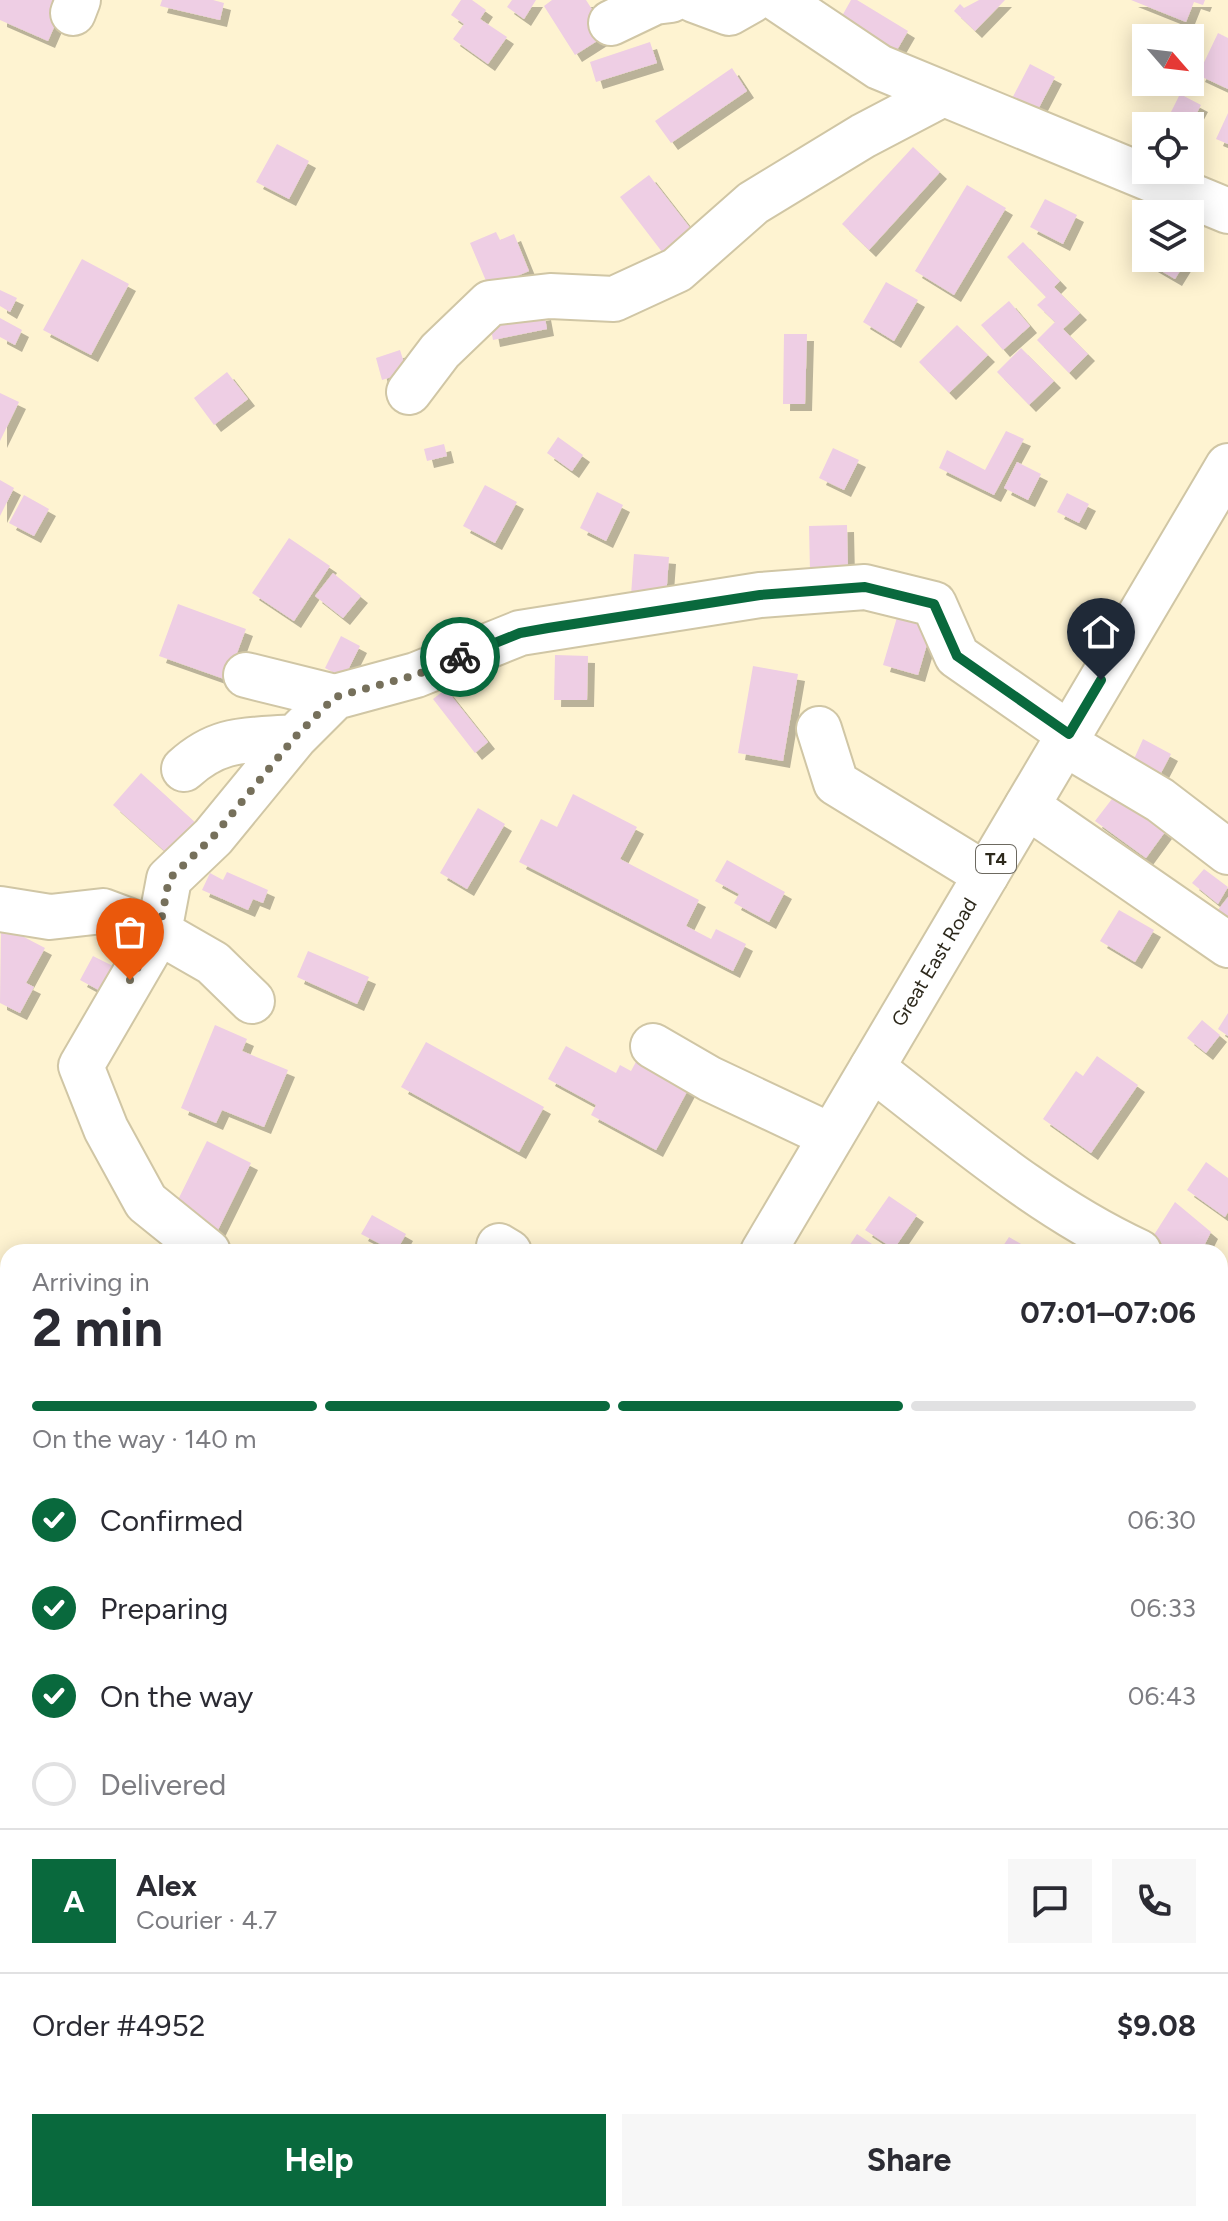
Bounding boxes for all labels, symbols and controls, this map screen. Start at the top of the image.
north arrow [1132,24,1204,96]
map controls [1132,24,1204,272]
button: locate [1132,112,1204,184]
button: layers [1132,200,1204,272]
pin [1067,598,1135,680]
icon: home [1079,610,1123,654]
courier [420,617,500,697]
icon: bike [438,635,482,679]
road number: T4 [976,845,1016,873]
street label: Great East Road [886,893,982,1031]
pin [96,898,164,980]
icon: bag [108,910,152,954]
text: Arriving in [32,1266,150,1298]
text: 07:01–07:06 [1020,1294,1196,1331]
text: 2 min [32,1297,163,1359]
text: On the way · 140 m [32,1423,256,1455]
icon: check [32,1498,76,1542]
text: Confirmed [100,1502,243,1539]
text: 06:30 [1127,1504,1196,1536]
icon: check [32,1586,76,1630]
text: Preparing [100,1590,228,1627]
text: 06:33 [1130,1592,1196,1624]
icon: check [32,1674,76,1718]
text: On the way [100,1678,253,1715]
text: 06:43 [1128,1680,1196,1712]
text: Delivered [100,1766,226,1803]
button: chat [1008,1859,1092,1943]
button: phone [1112,1859,1196,1943]
text: Alex [136,1867,197,1904]
text: A [63,1883,85,1920]
text: Courier · 4.7 [136,1904,277,1936]
text: Order #4952 [32,2007,205,2044]
text: $9.08 [1117,2007,1196,2044]
button: Help [32,2114,606,2206]
button: Share [622,2114,1196,2206]

